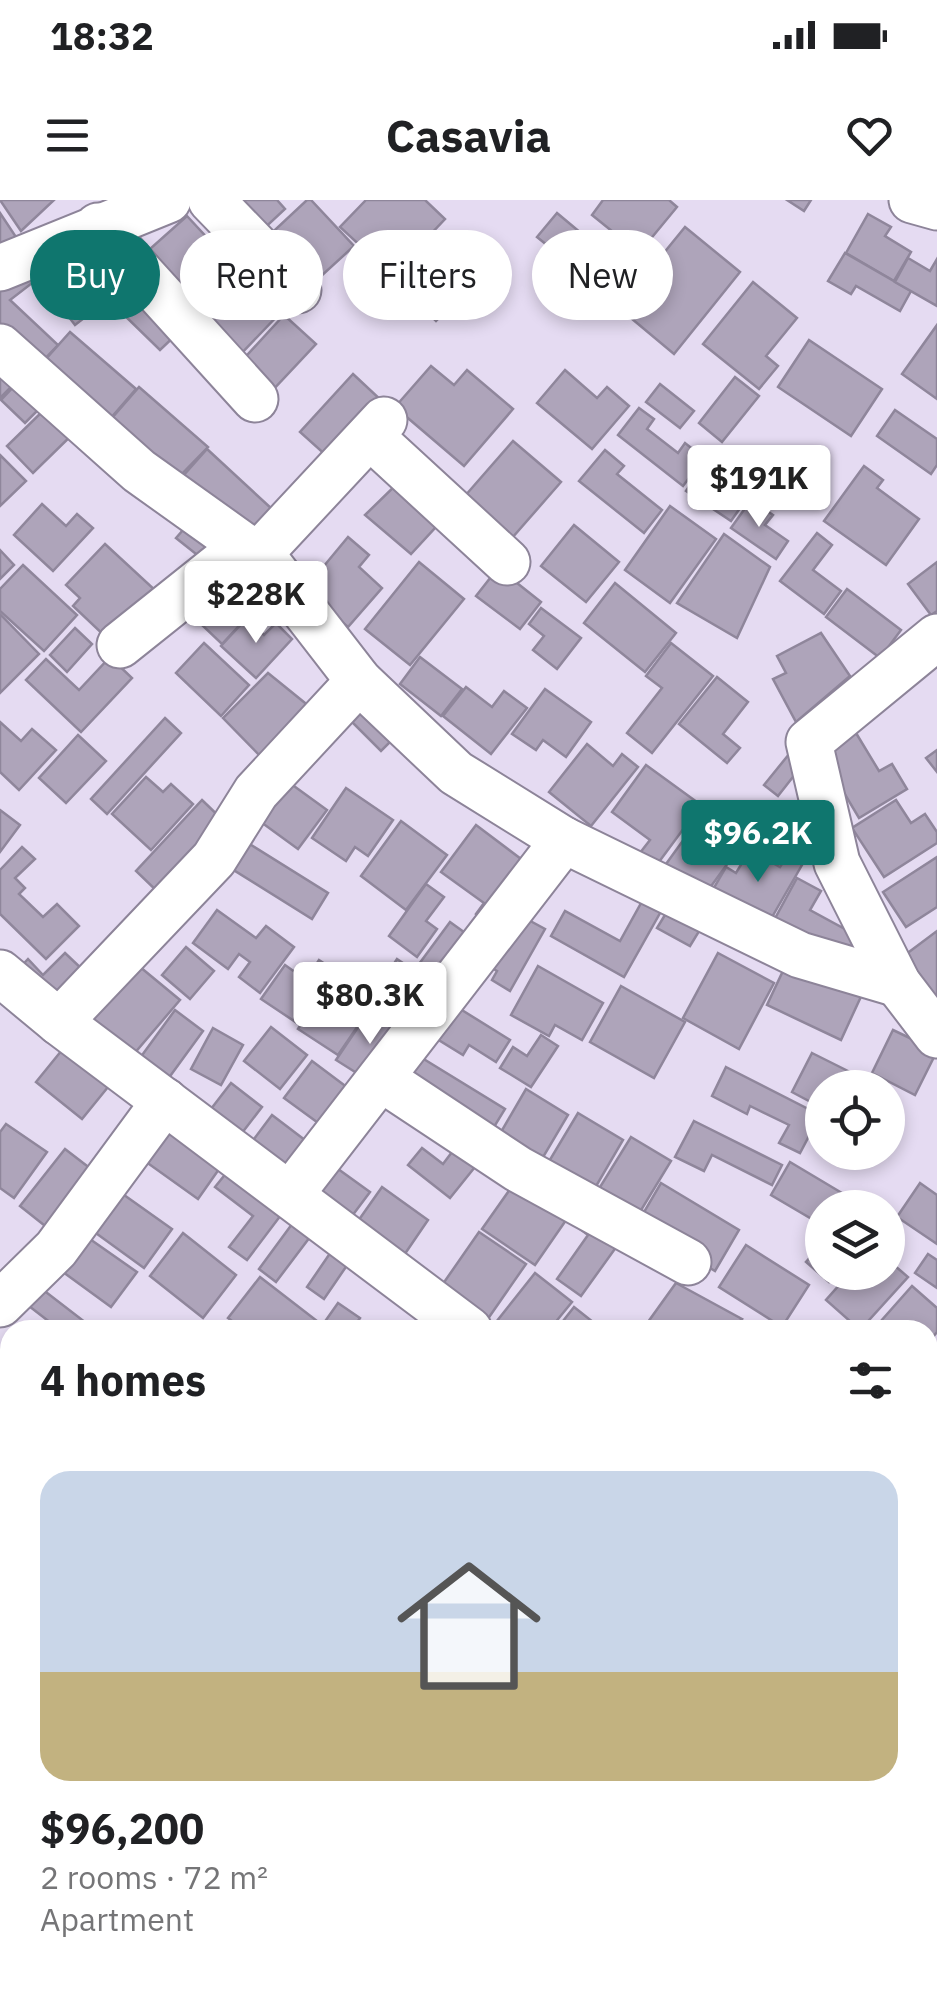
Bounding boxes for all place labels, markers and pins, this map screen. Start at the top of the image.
pin: $191K [689,445,829,530]
pin: $228K [186,561,326,646]
pin: $96.2K [677,800,839,885]
pin: $80.3K [289,962,451,1047]

